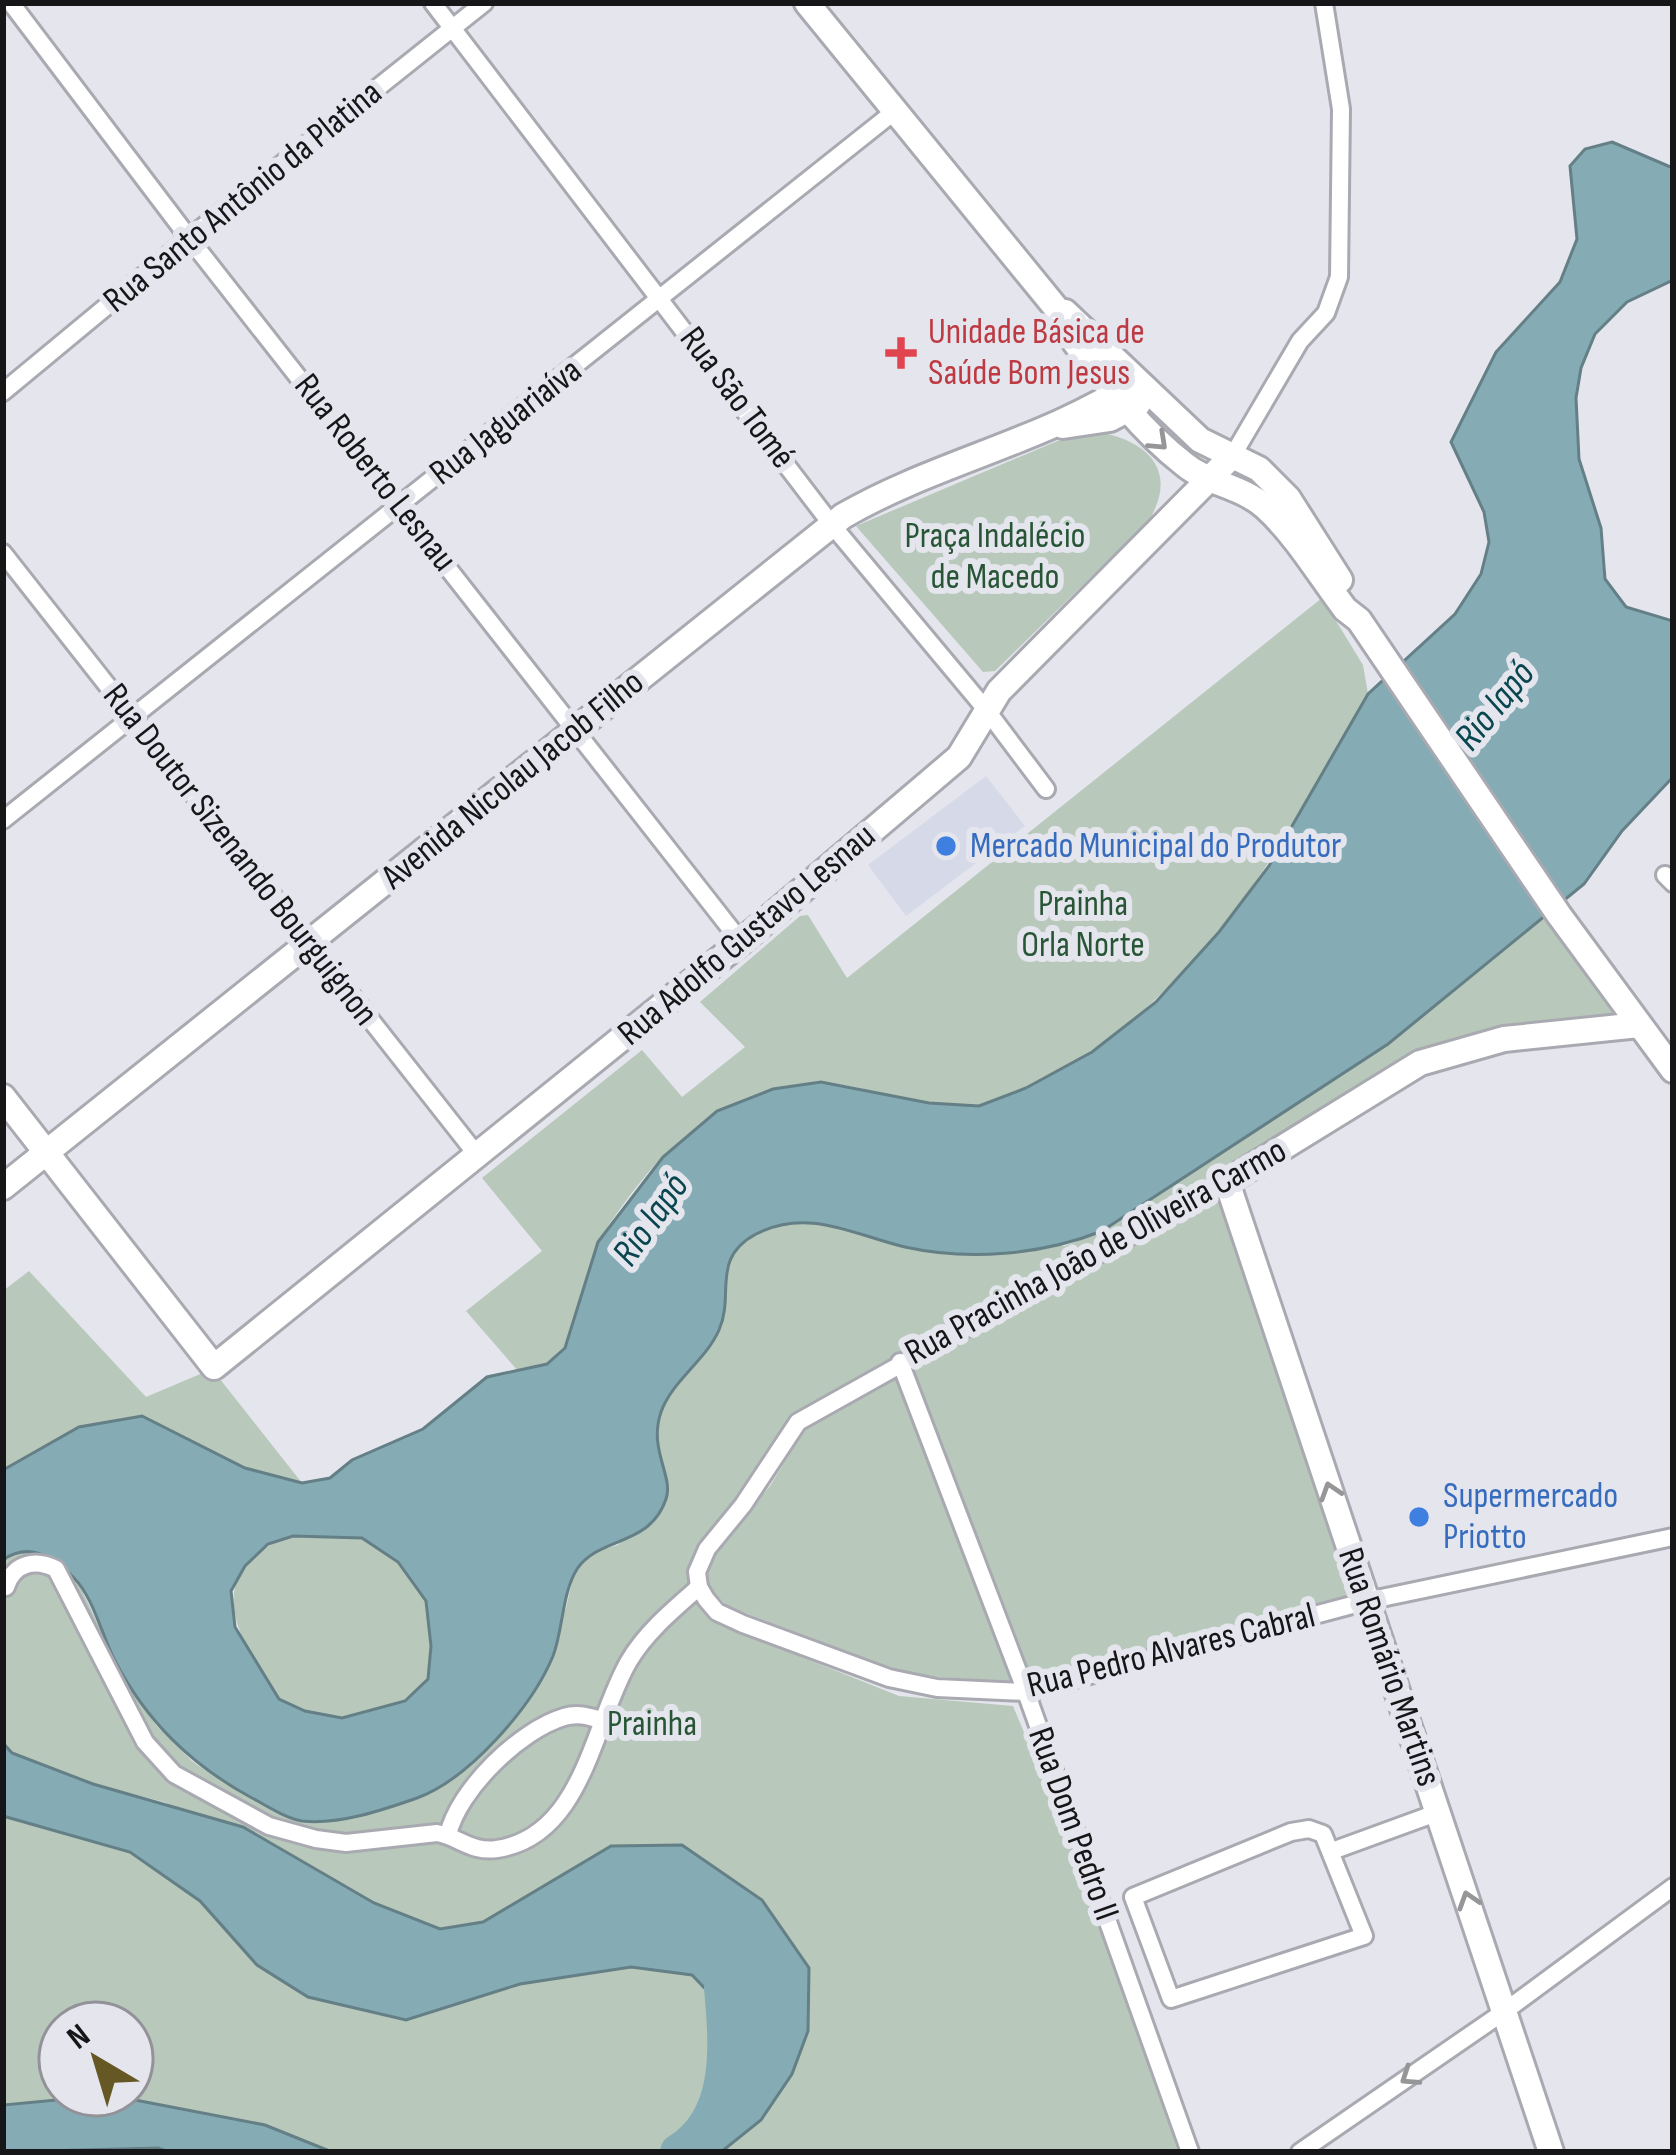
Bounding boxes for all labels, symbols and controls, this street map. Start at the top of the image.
street label: Rua Santo Antônio da Platina [95,72,391,322]
place label: Unidade Básica de Saúde Bom Jesus [928,311,1145,395]
street label: Rua São Tomé [670,319,804,477]
marker: Unidade Básica de Saúde Bom Jesus [885,337,917,369]
street label: Rua Jaguariaíva [422,349,590,495]
street label: Rua Roberto Lesnau [285,366,465,580]
one-way arrow [1146,428,1167,449]
park label: Praça Indalécio de Macedo [904,515,1086,599]
water label: Rio Iapó [1445,652,1545,760]
street label: Avenida Nicolau Jacob Filho [373,661,653,899]
street label: Rua Doutor Sizenando Bourguignon [93,676,387,1034]
street label: Rua Adolfo Gustavo Lesnau [610,815,884,1055]
place label: Mercado Municipal do Produtor [970,825,1341,868]
marker: Mercado Municipal do Produtor [933,833,959,859]
park label: Prainha Orla Norte [1021,883,1145,967]
street label: Rua Pracinha João de Oliveira Carmo [898,1129,1294,1375]
water label: Rio Iapó [603,1165,700,1275]
place label: Supermercado Priotto [1443,1475,1618,1559]
one-way arrow [1320,1482,1344,1503]
marker: Supermercado Priotto [1406,1504,1432,1530]
street label: Rua Romário Martins [1328,1542,1450,1792]
street label: Rua Pedro Alvares Cabral [1023,1594,1319,1708]
park label: Prainha [607,1703,697,1746]
street label: Rua Dom Pedro II [1018,1722,1128,1926]
one-way arrow [1458,1890,1483,1911]
north arrow [36,1999,156,2119]
text: N [60,2016,98,2058]
one-way arrow [1400,2063,1422,2085]

